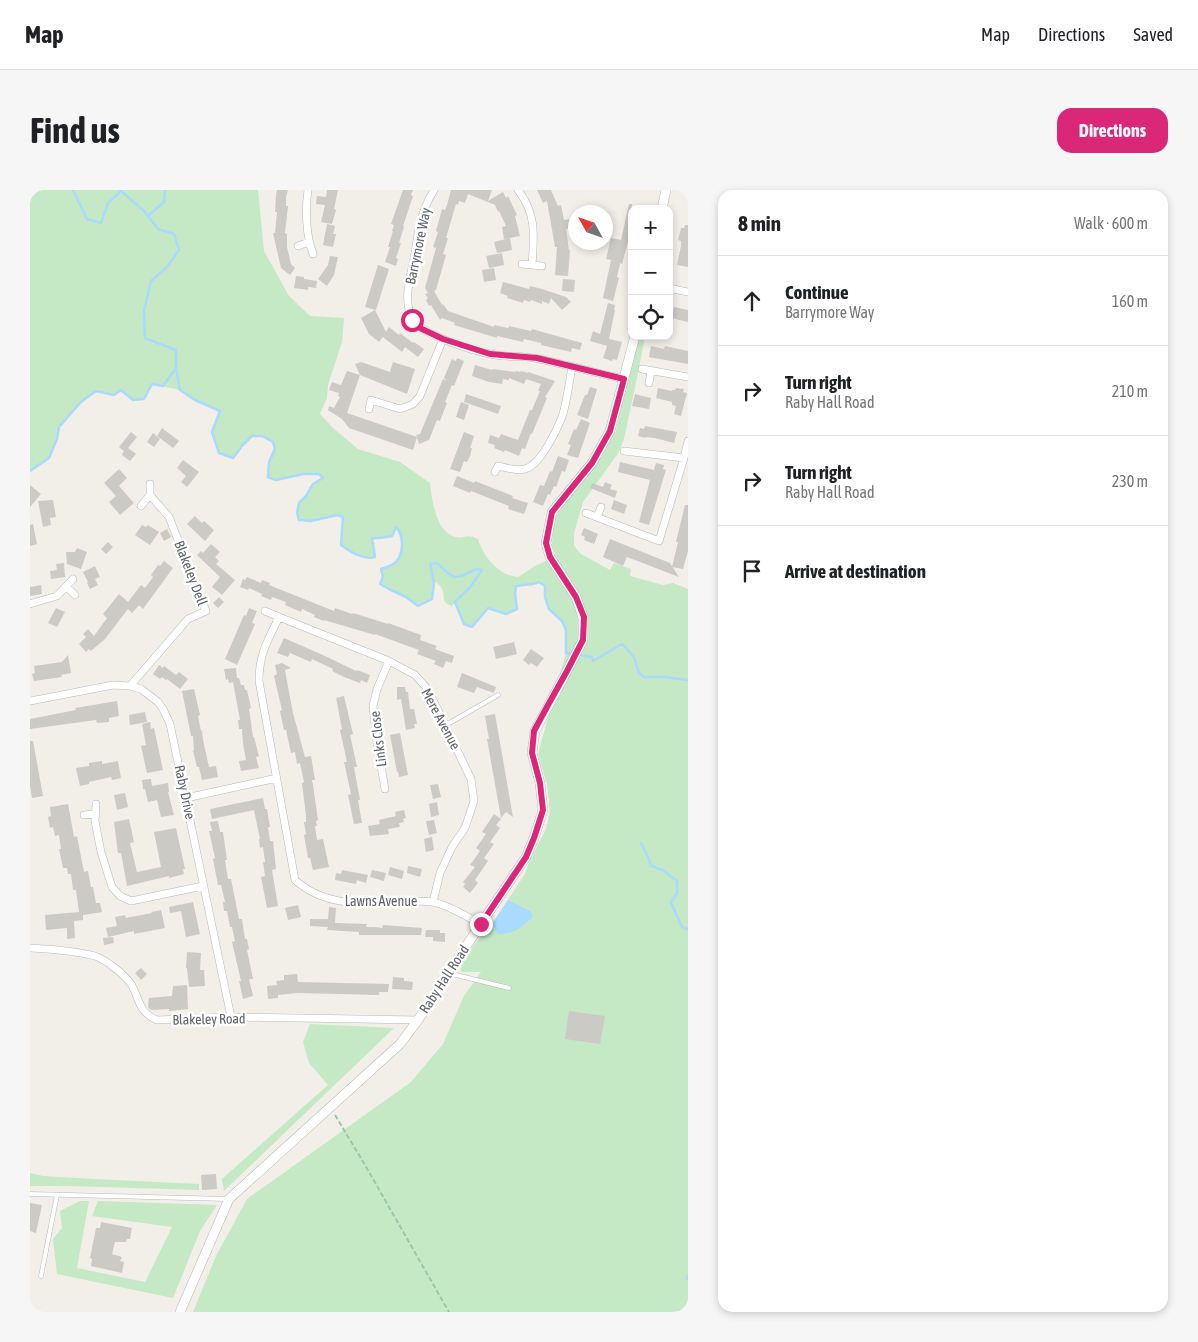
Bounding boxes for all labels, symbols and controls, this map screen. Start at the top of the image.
text: Map [25,21,64,48]
text: Map [981,24,1010,45]
text: Directions [1038,24,1105,45]
text: Saved [1133,24,1173,45]
button: Directions [1057,108,1168,153]
text: Find us [30,110,120,150]
north arrow [568,205,613,250]
map controls [628,205,673,340]
button: + [628,205,673,250]
street label: Barrymore Way [402,206,434,286]
text: 8 min [738,211,781,235]
text: Walk · 600 m [1074,214,1148,232]
button: − [628,250,673,295]
text: Continue [785,281,849,303]
icon: ahead [738,287,766,315]
text: 160 m [1112,292,1148,310]
button: locate [628,295,673,340]
text: Barrymore Way [785,303,874,321]
route start [401,309,424,332]
text: Turn right [785,371,852,393]
icon: right [738,377,766,405]
text: 210 m [1112,382,1148,400]
text: Raby Hall Road [785,393,875,411]
text: Turn right [785,461,852,483]
icon: right [738,467,766,495]
text: 230 m [1112,472,1148,490]
text: Raby Hall Road [785,483,875,501]
street label: Blakeley Dell [171,538,211,608]
icon: arrive [738,557,766,585]
text: Arrive at destination [785,560,926,582]
street label: Mere Avenue [418,686,464,752]
street label: Links Close [367,710,389,768]
street label: Raby Drive [171,763,199,821]
street label: Lawns Avenue [345,893,417,909]
route end [470,913,493,936]
street label: Raby Hall Road [416,942,472,1016]
street label: Blakeley Road [172,1010,246,1028]

